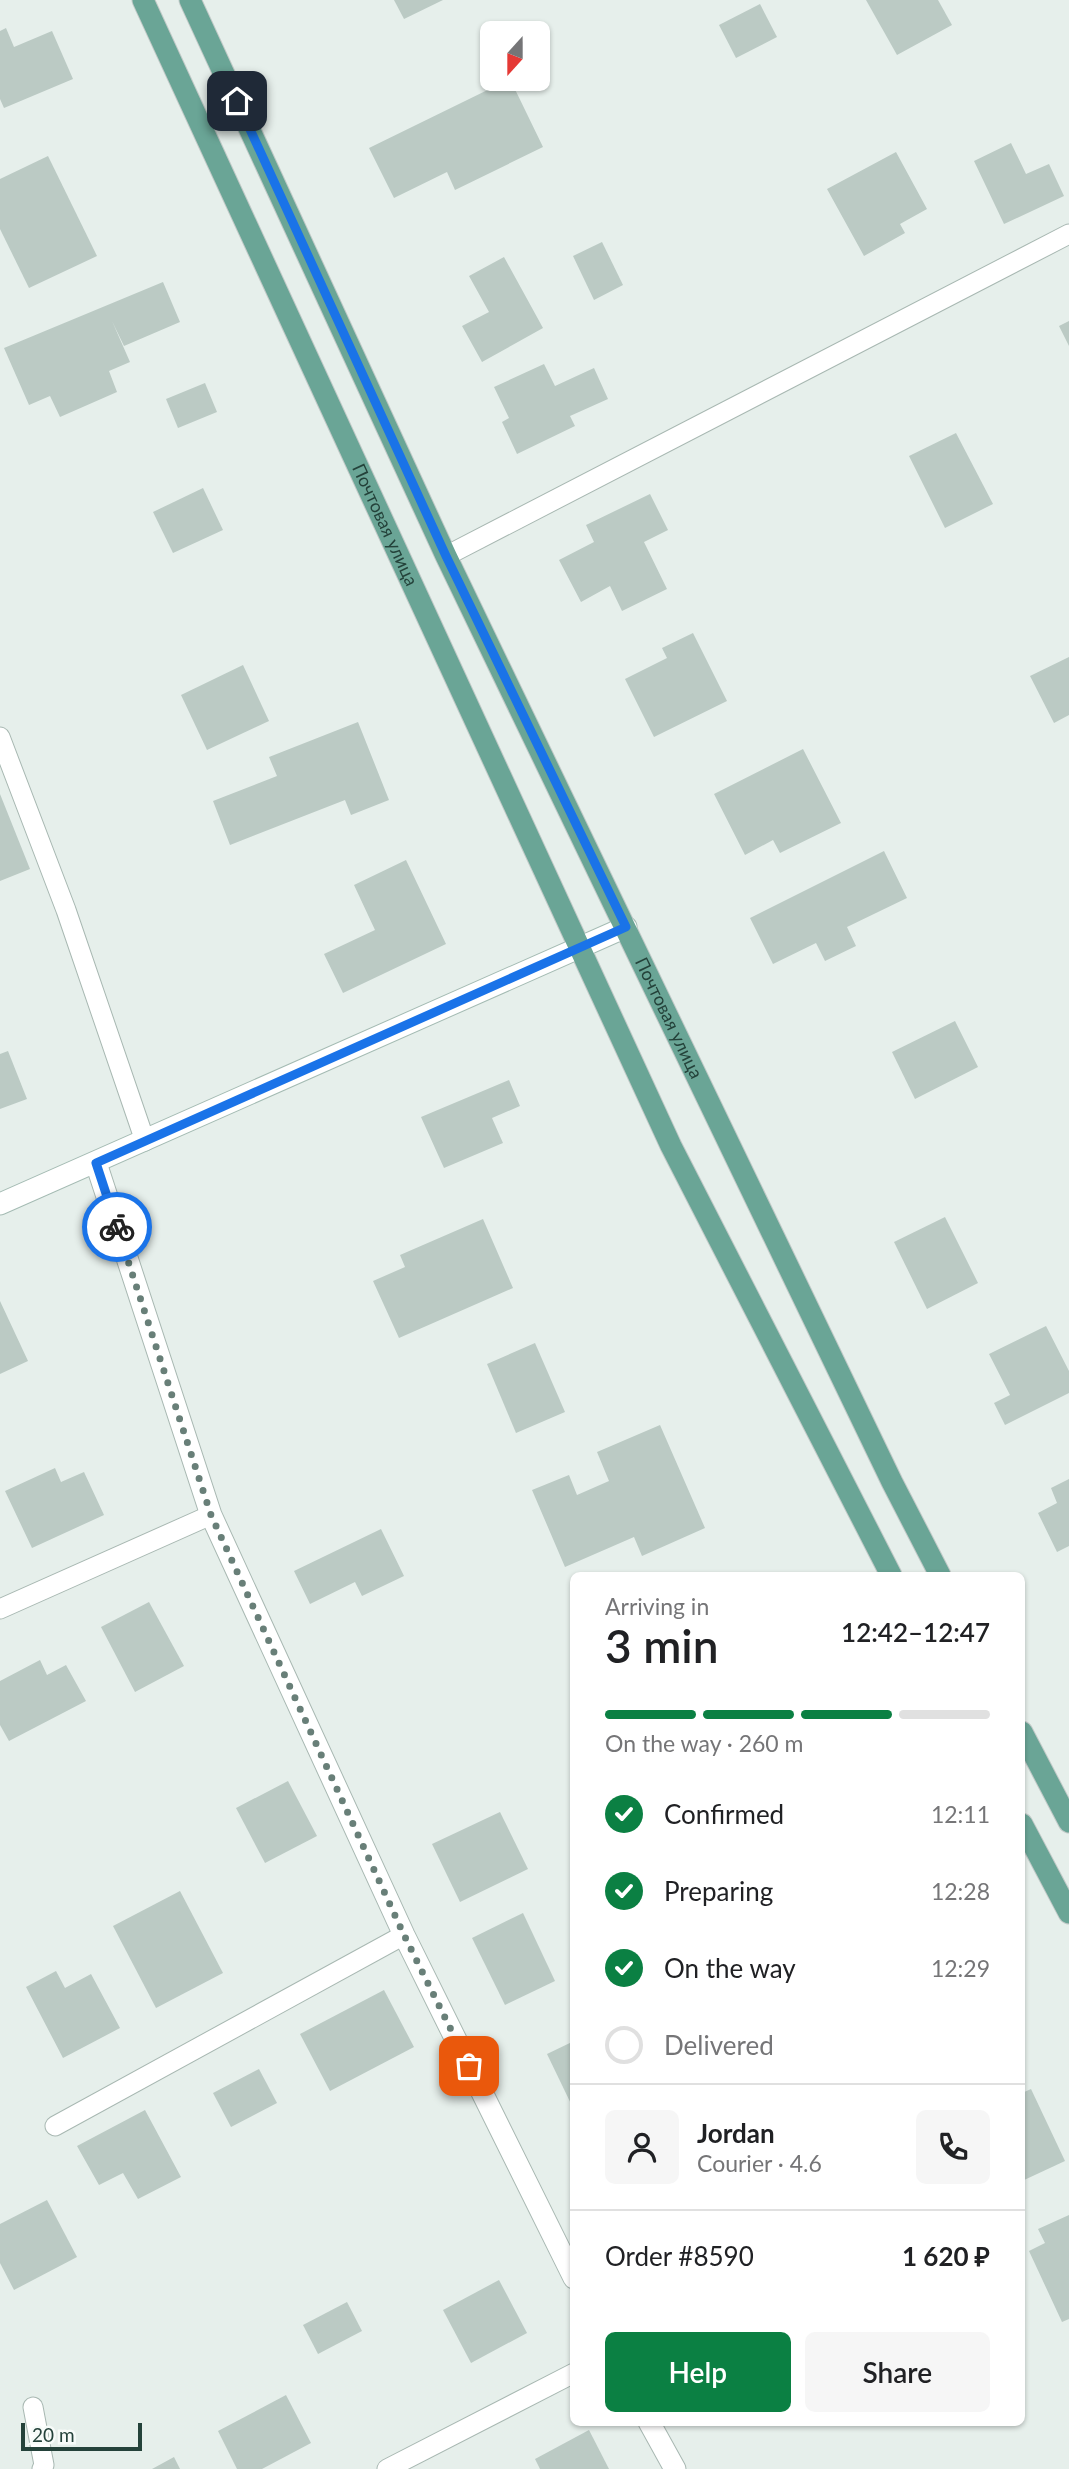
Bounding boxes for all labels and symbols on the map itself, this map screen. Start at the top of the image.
north arrow [480,21,550,91]
pin [207,71,267,131]
street label: Почтовая улица [348,460,423,589]
street label: Почтовая улица [631,953,708,1082]
courier [82,1192,152,1262]
pin [439,2036,499,2096]
scale bar [21,2420,142,2452]

